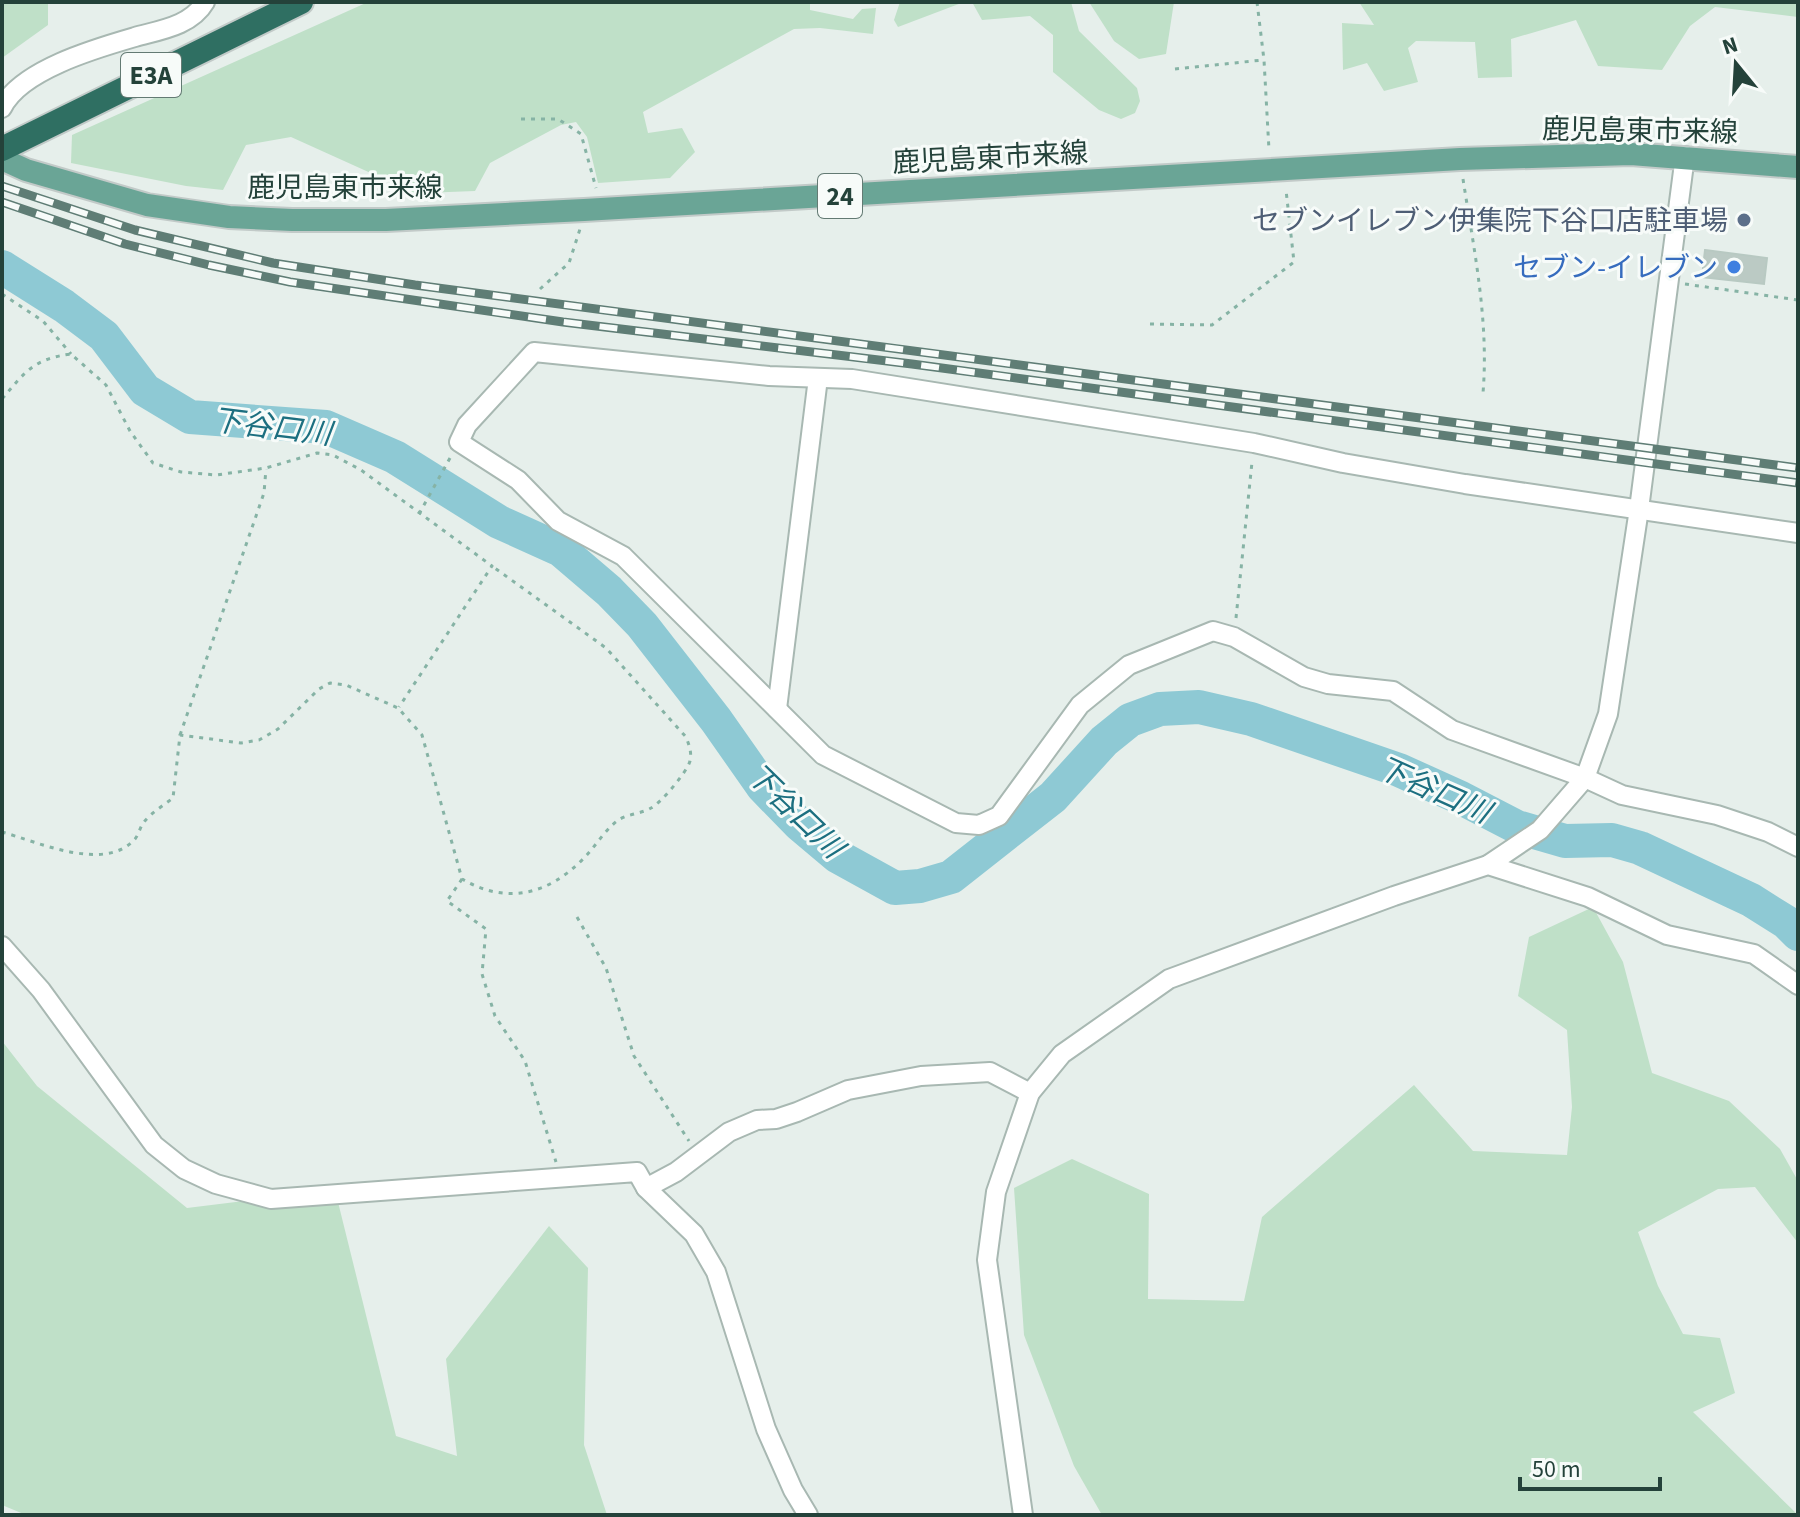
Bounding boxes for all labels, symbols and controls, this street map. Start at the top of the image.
north arrow [1696,24,1776,104]
text: N [1718,28,1742,63]
road number: E3A [121,53,181,97]
street label: 鹿児島東市来線 [1542,109,1738,153]
street label: 鹿児島東市来線 [891,133,1089,183]
street label: 鹿児島東市来線 [247,168,443,208]
road number: 24 [818,174,862,218]
place label: セブンイレブン伊集院下谷口店駐車場 [1252,201,1728,241]
marker: セブンイレブン伊集院下谷口店駐車場 [1735,211,1753,229]
place label: セブン-イレブン [1513,248,1718,288]
marker: セブン-イレブン [1725,258,1743,276]
water label: 下谷口川 [210,399,337,457]
water label: 下谷口川 [1370,746,1500,836]
water label: 下谷口川 [737,754,855,871]
scale bar [1520,1441,1660,1491]
text: 50 m [1532,1452,1581,1487]

